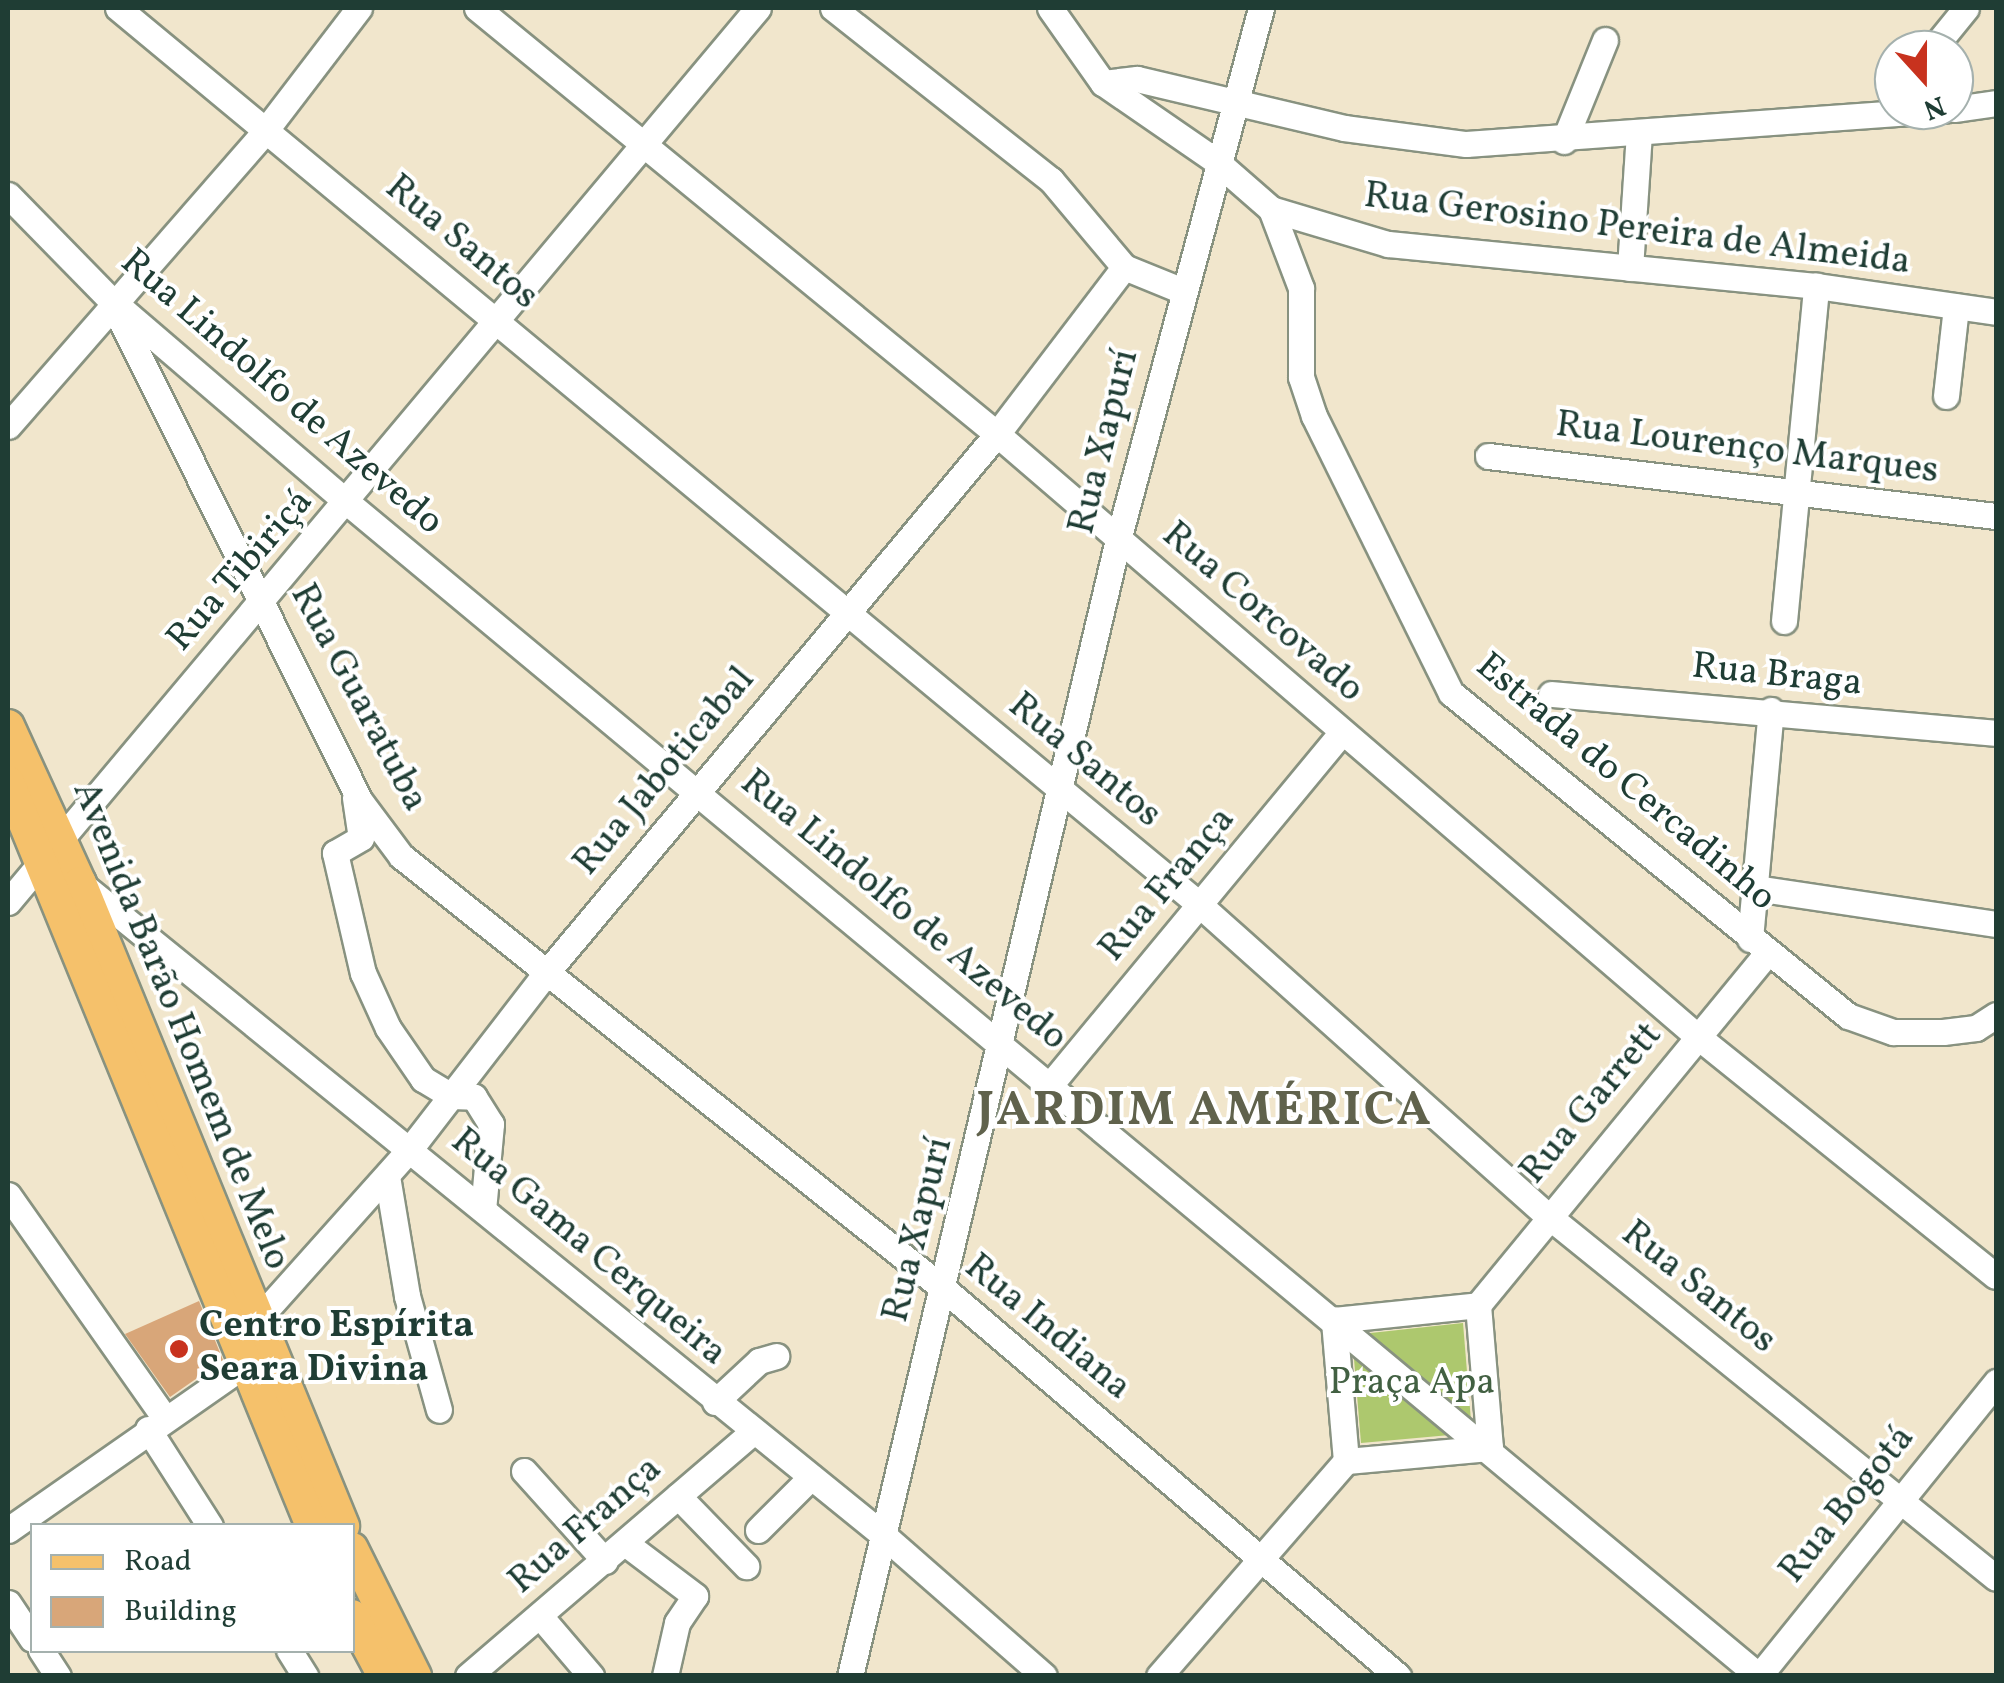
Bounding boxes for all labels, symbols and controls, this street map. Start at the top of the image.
north arrow [1874,30,1974,130]
text: N [1918,85,1951,128]
street label: Rua Santos [375,166,547,320]
street label: Rua Gerosino Pereira de Almeida [1361,174,1913,286]
street label: Rua Lindolfo de Azevedo [110,240,452,546]
street label: Rua Xapurí [1060,345,1150,539]
street label: Rua Lourenço Marques [1553,403,1941,495]
street label: Rua Tibiriçá [158,480,324,662]
street label: Rua Corcovado [1152,513,1372,713]
street label: Rua Guaratuba [279,577,437,819]
street label: Estrada do Cercadinho [1466,644,1784,922]
street label: Rua Braga [1690,644,1864,708]
street label: Rua Jaboticabal [565,658,765,886]
street label: Rua Santos [998,684,1170,838]
street label: Rua Lindolfo de Azevedo [730,761,1076,1061]
street label: Avenida Barão Homem de Melo [61,775,299,1277]
street label: Rua França [1090,799,1246,971]
street label: Rua Garrett [1511,1014,1673,1194]
district label: JARDIM AMÉRICA [977,1083,1433,1141]
street label: Rua Gama Cerqueira [441,1119,735,1377]
street label: Rua Xapurí [874,1133,964,1327]
street label: Rua Santos [1611,1212,1785,1364]
street label: Rua Indiana [954,1245,1140,1411]
place label: Centro Espírita Seara Divina [199,1304,474,1394]
marker: Centro Espírita Seara Divina [168,1338,190,1360]
park label: Praça Apa [1329,1361,1495,1407]
street label: Rua Bogotá [1771,1417,1925,1593]
street label: Rua França [500,1447,672,1605]
legend [30,1523,355,1653]
text: Road [124,1541,192,1583]
text: Building [124,1591,237,1633]

